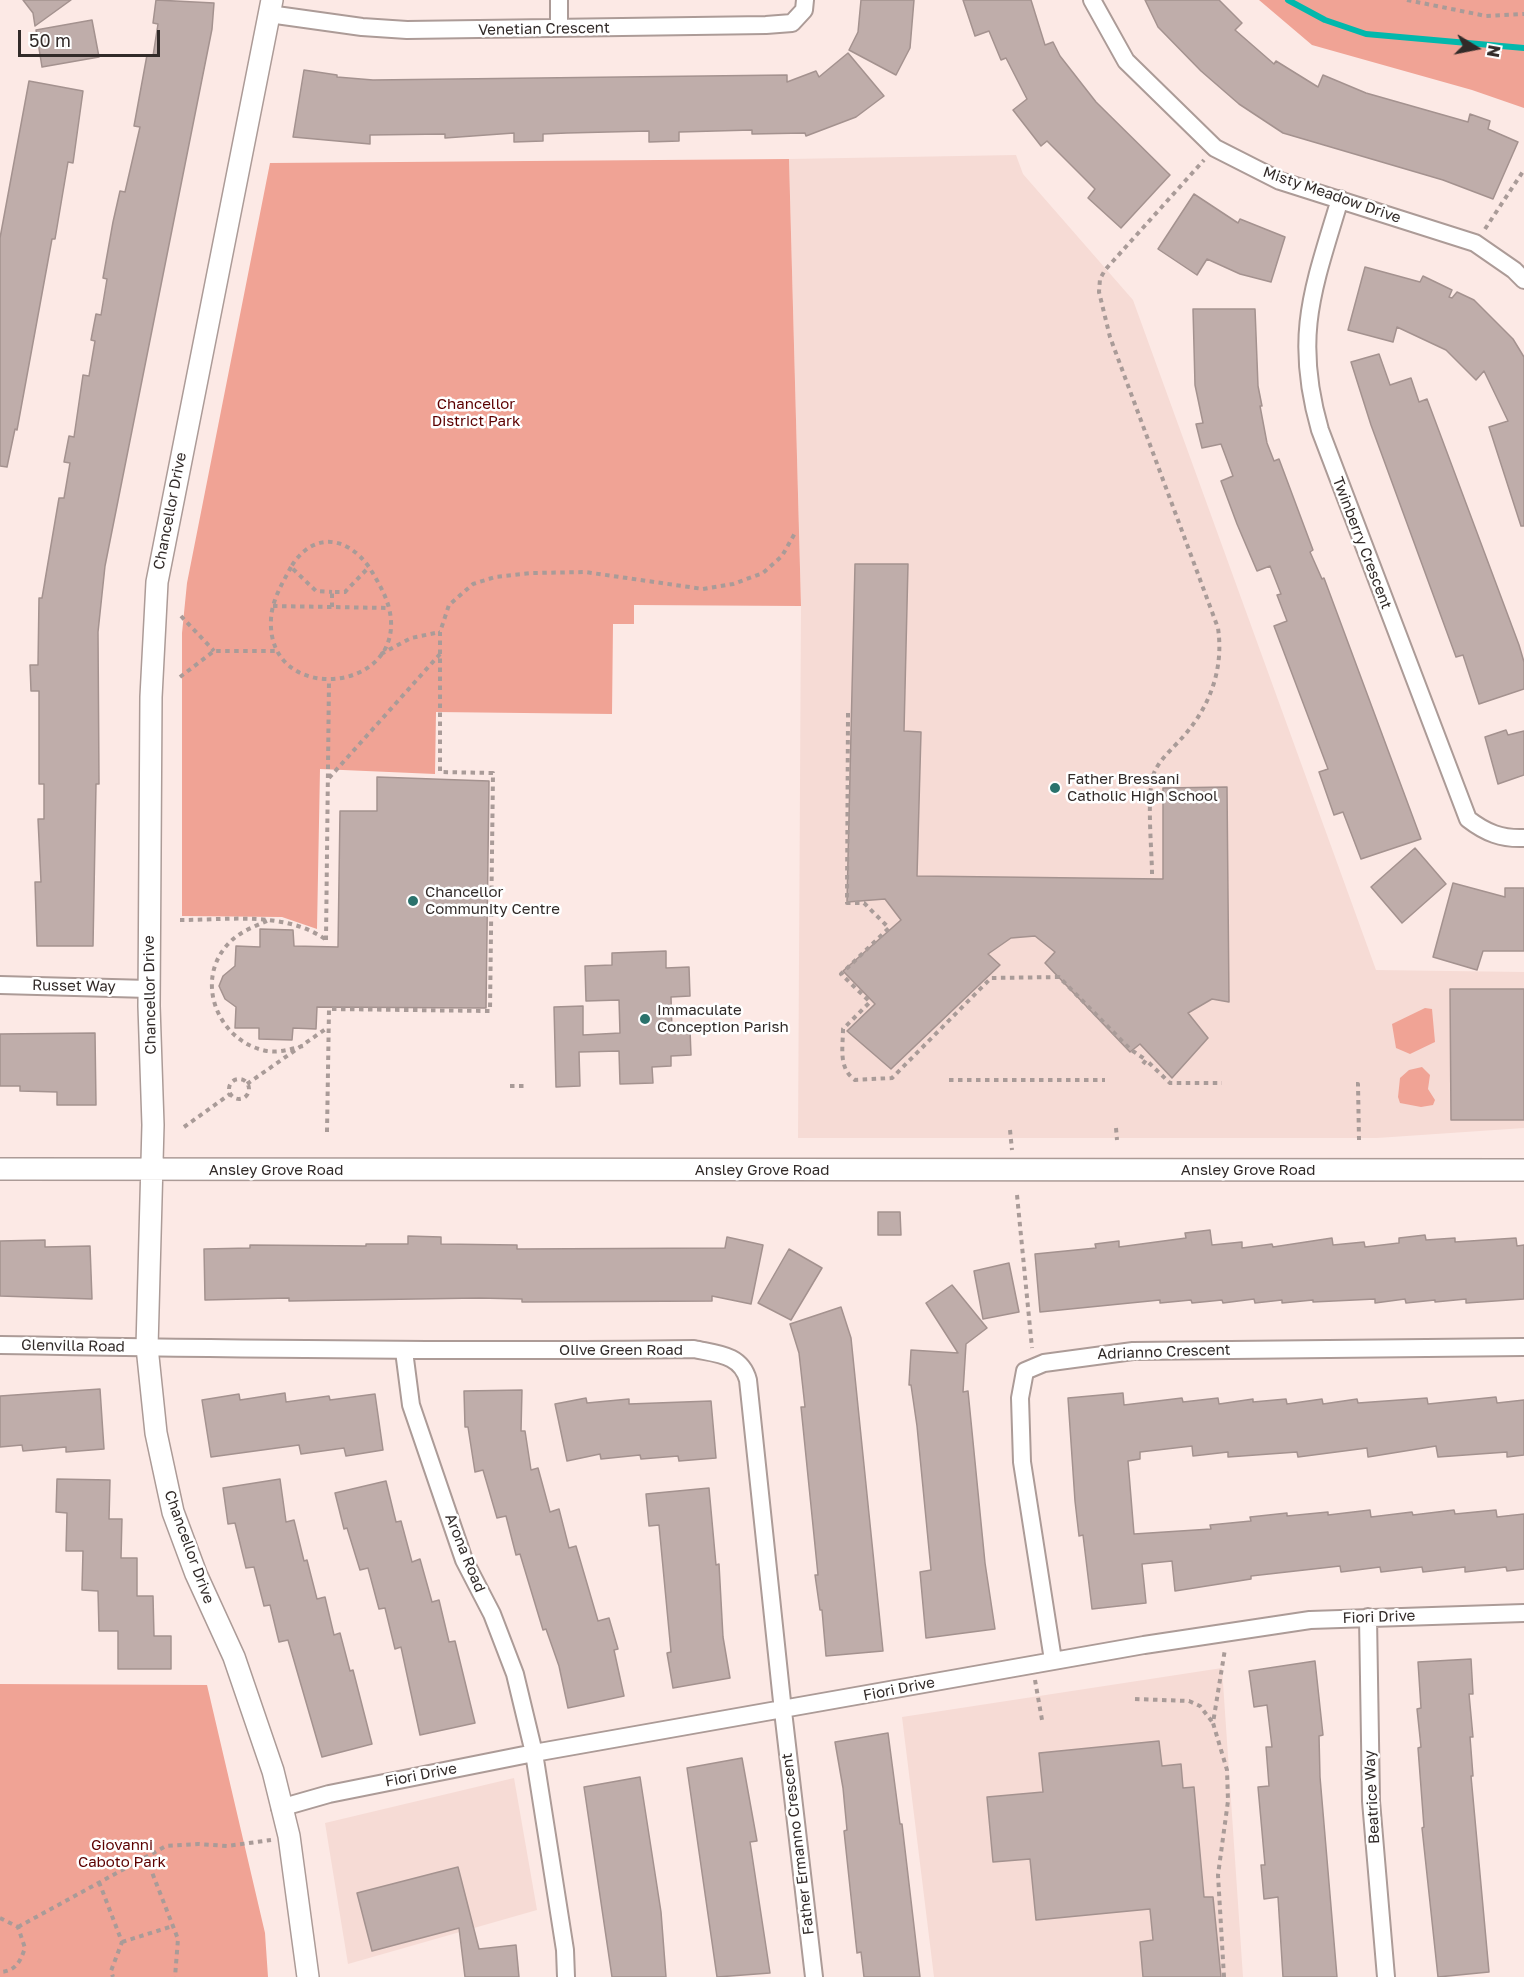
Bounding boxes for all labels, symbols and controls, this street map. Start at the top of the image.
scale bar [21,18,164,56]
north arrow [1446,18,1506,78]
street label: Venetian Crescent [478,19,610,39]
text: 50 m [29,29,71,51]
text: N [1483,43,1505,59]
street label: Misty Meadow Drive [1261,163,1403,227]
park label: Chancellor District Park [432,395,520,430]
street label: Chancellor Drive [150,451,190,571]
street label: Twinberry Crescent [1328,474,1396,612]
place label: Father Bressani Catholic High School [1067,770,1218,805]
marker: Father Bressani Catholic High School [1048,781,1062,795]
place label: Chancellor Community Centre [425,883,560,918]
marker: Chancellor Community Centre [406,894,420,908]
street label: Chancellor Drive [140,935,160,1055]
street label: Russet Way [32,976,116,996]
place label: Immaculate Conception Parish [657,1001,789,1036]
marker: Immaculate Conception Parish [638,1012,652,1026]
street label: Ansley Grove Road [209,1161,343,1179]
street label: Ansley Grove Road [695,1161,829,1179]
street label: Ansley Grove Road [1181,1161,1315,1179]
street label: Glenvilla Road [21,1336,125,1356]
street label: Olive Green Road [559,1341,683,1359]
street label: Adrianno Crescent [1097,1341,1231,1363]
street label: Chancellor Drive [160,1488,218,1606]
street label: Arona Road [441,1511,489,1595]
street label: Fiori Drive [1342,1607,1416,1627]
street label: Fiori Drive [862,1673,936,1705]
street label: Beatrice Way [1361,1750,1383,1844]
street label: Father Ermanno Crescent [778,1752,818,1936]
street label: Fiori Drive [384,1759,458,1791]
park label: Giovanni Caboto Park [78,1836,166,1871]

